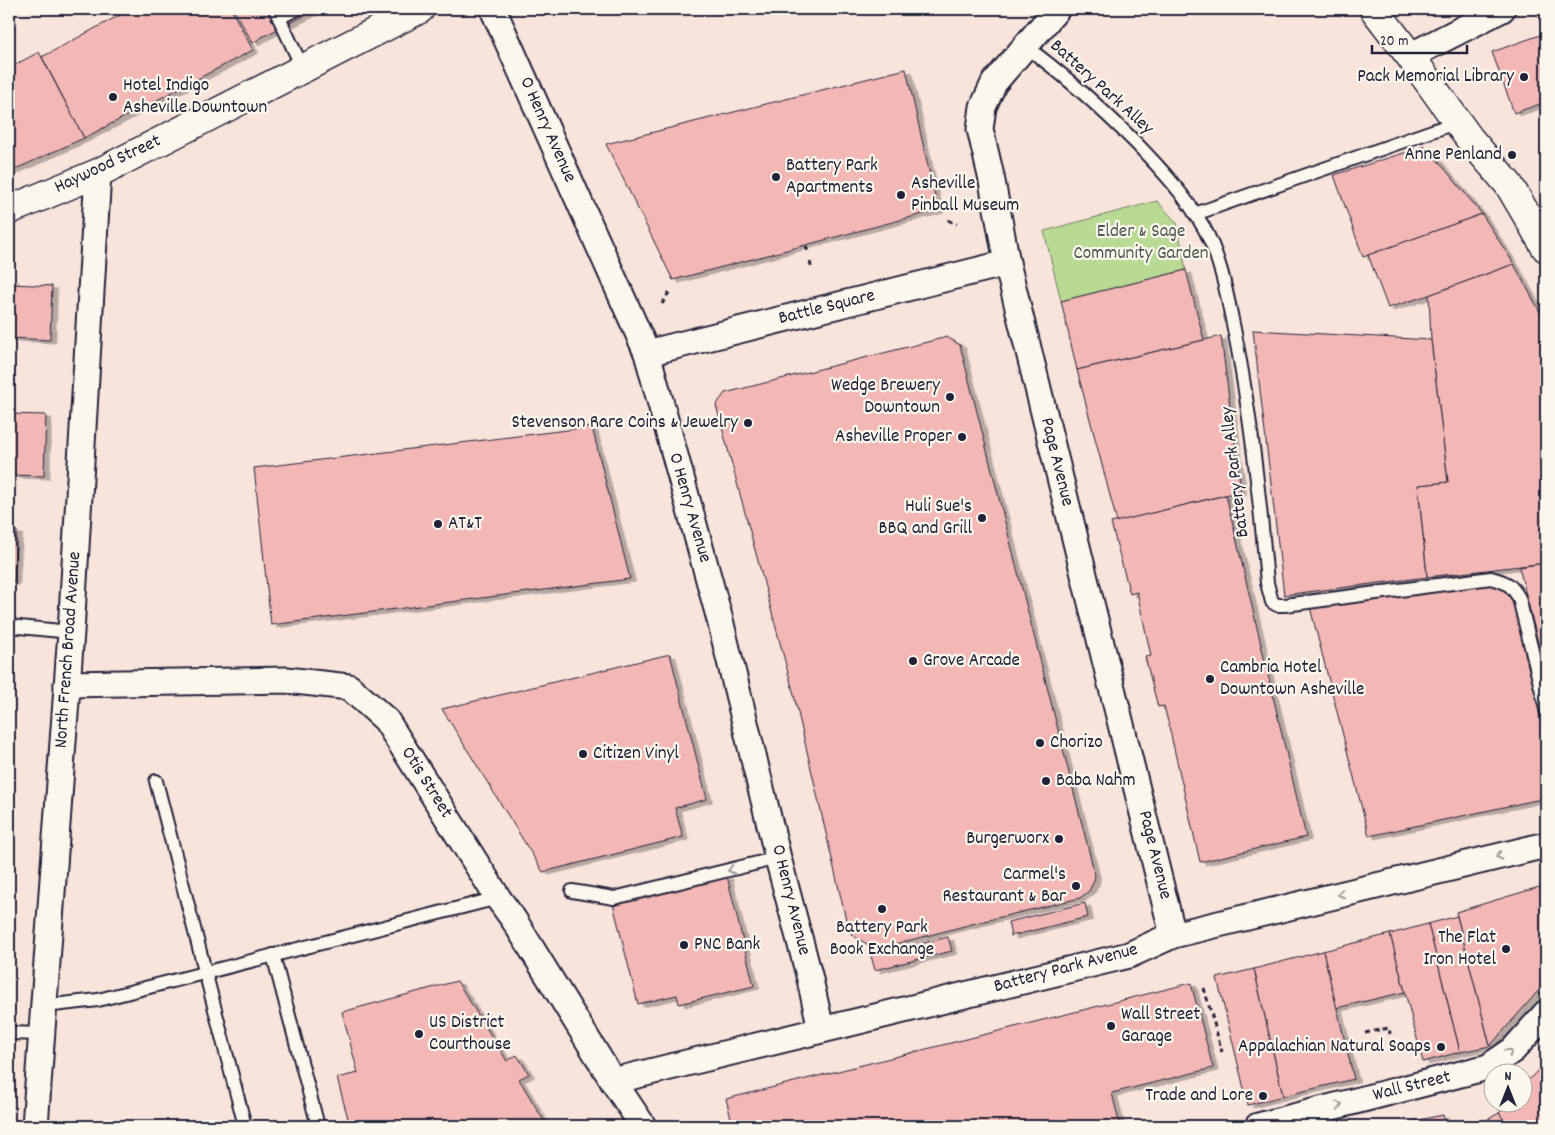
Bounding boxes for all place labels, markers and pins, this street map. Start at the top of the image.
place label: Pack Memorial Library [1357,64,1514,91]
marker: Pack Memorial Library [1518,71,1530,83]
place label: Hotel Indigo Asheville Downtown [123,73,267,122]
marker: Hotel Indigo Asheville Downtown [107,91,119,103]
place label: Anne Penland [1404,142,1502,169]
marker: Anne Penland [1506,149,1518,161]
place label: Battery Park Apartments [786,153,878,202]
marker: Battery Park Apartments [770,171,782,183]
place label: Asheville Pinball Museum [911,171,1019,220]
marker: Asheville Pinball Museum [895,189,907,201]
place label: Wedge Brewery Downtown [831,373,940,422]
marker: Wedge Brewery Downtown [944,391,956,403]
place label: Stevenson Rare Coins & Jewelry [511,410,738,437]
marker: Stevenson Rare Coins & Jewelry [742,417,754,429]
place label: Asheville Proper [835,424,952,451]
marker: Asheville Proper [956,431,968,443]
place label: Huli Sue's BBQ and Grill [878,494,972,543]
place label: AT&T [448,511,482,538]
marker: Huli Sue's BBQ and Grill [976,512,988,524]
marker: AT&T [432,518,444,530]
place label: Grove Arcade [923,648,1020,675]
marker: Grove Arcade [907,655,919,667]
place label: Cambria Hotel Downtown Asheville [1220,655,1364,704]
marker: Cambria Hotel Downtown Asheville [1204,673,1216,685]
place label: Chorizo [1050,730,1103,757]
marker: Chorizo [1034,737,1046,749]
place label: Citizen Vinyl [593,741,679,768]
marker: Citizen Vinyl [577,748,589,760]
place label: Baba Nahm [1056,768,1135,795]
marker: Baba Nahm [1040,775,1052,787]
place label: Burgerworx [966,826,1049,853]
marker: Burgerworx [1053,833,1065,845]
place label: Carmel's Restaurant & Bar [942,862,1066,911]
marker: Carmel's Restaurant & Bar [1070,880,1082,892]
marker: Battery Park Book Exchange [876,903,888,915]
place label: Battery Park Book Exchange [830,915,934,964]
place label: The Flat Iron Hotel [1423,925,1496,974]
place label: PNC Bank [694,932,760,959]
marker: PNC Bank [678,939,690,951]
marker: The Flat Iron Hotel [1500,943,1512,955]
place label: Wall Street Garage [1121,1002,1200,1051]
place label: US District Courthouse [429,1010,511,1059]
marker: Wall Street Garage [1105,1020,1117,1032]
marker: US District Courthouse [413,1028,425,1040]
place label: Appalachian Natural Soaps [1238,1034,1431,1061]
marker: Appalachian Natural Soaps [1435,1041,1447,1053]
place label: Trade and Lore [1145,1083,1253,1110]
marker: Trade and Lore [1257,1090,1269,1102]

